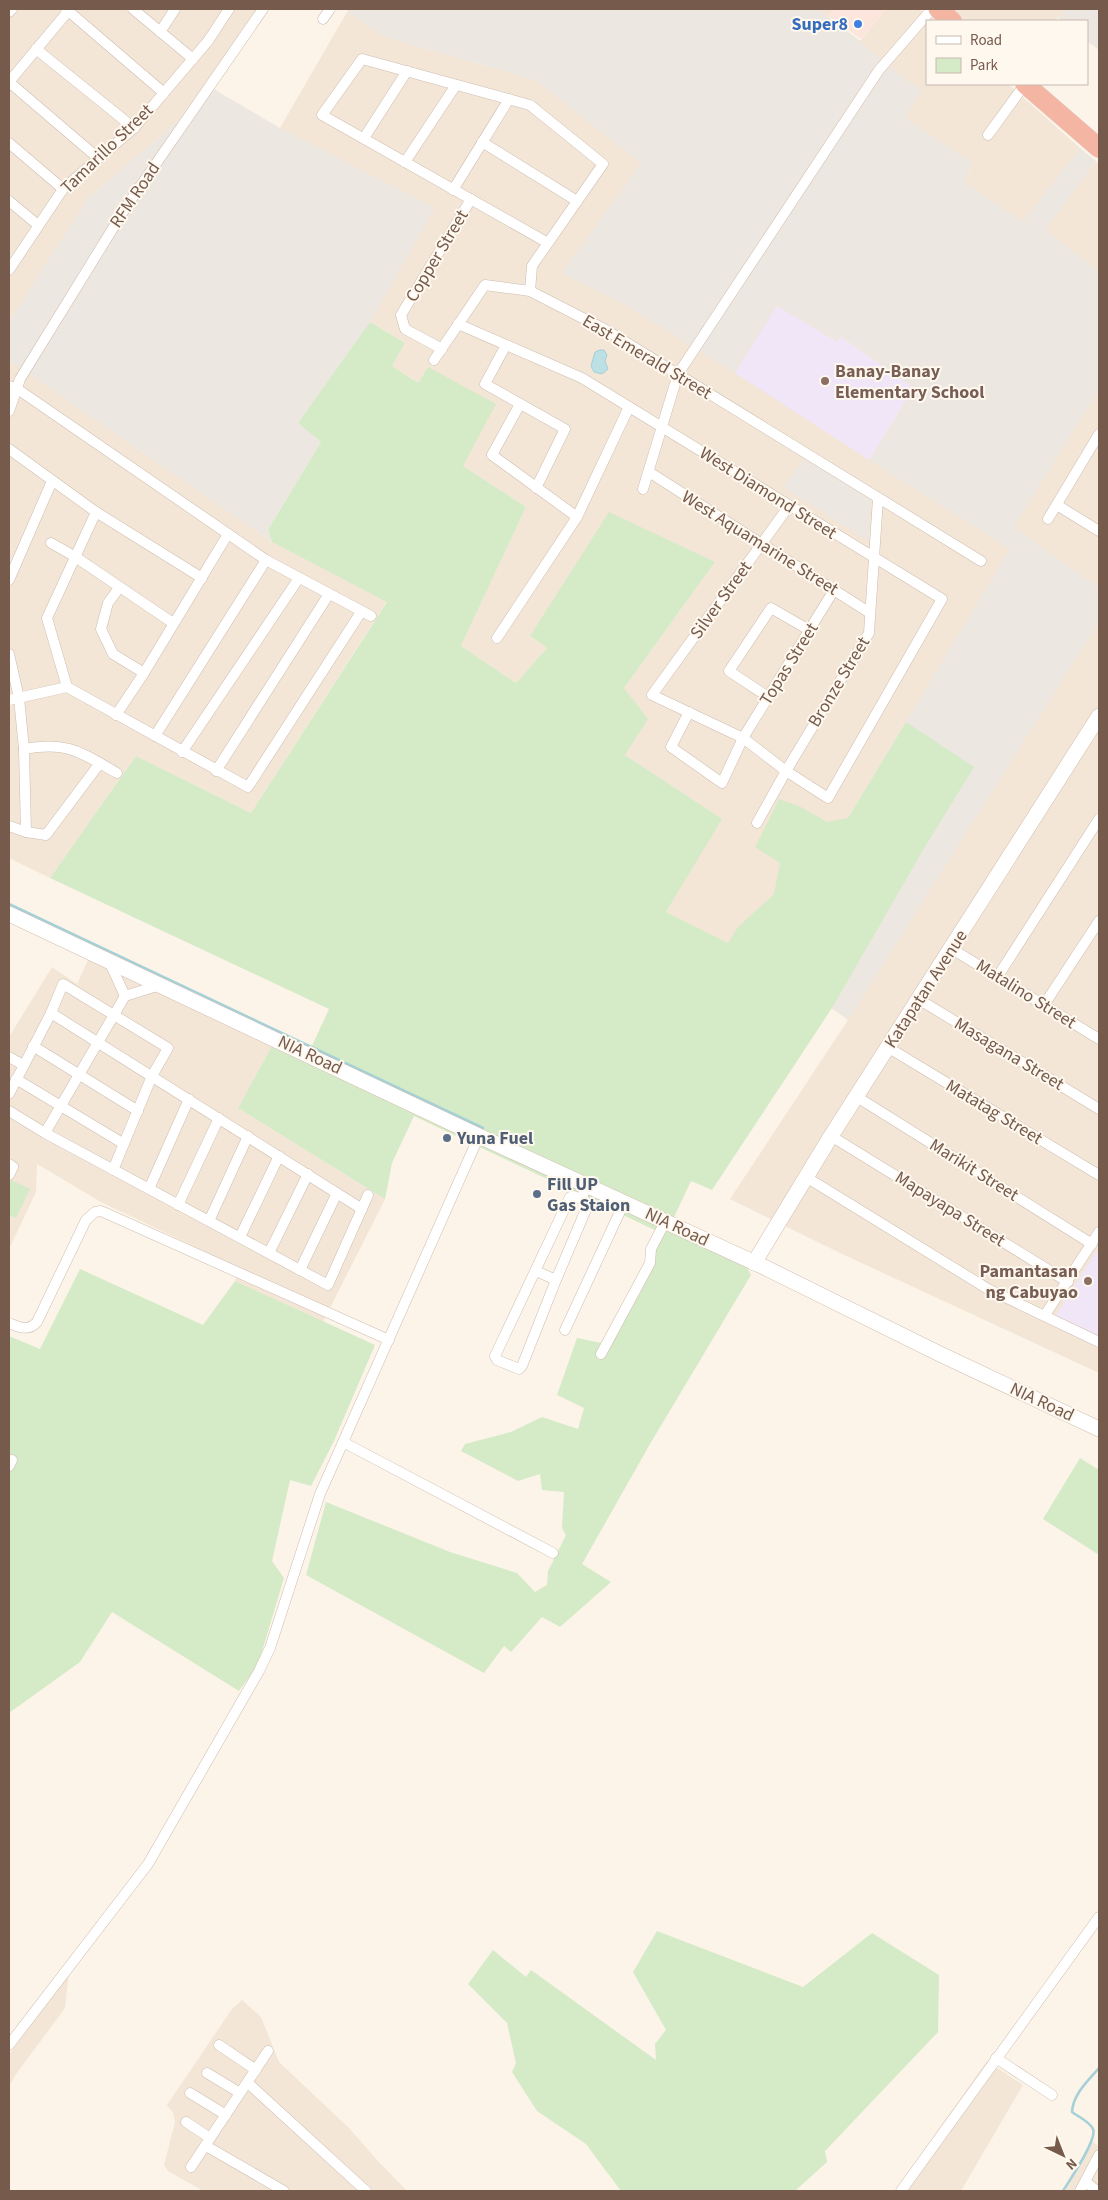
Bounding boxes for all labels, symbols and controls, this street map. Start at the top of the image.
place label: Super8 [791,12,848,37]
marker: Super8 [852,18,864,30]
legend [926,20,1088,85]
text: Road [970,30,1002,51]
text: Park [970,55,999,76]
street label: Tamarillo Street [55,98,159,200]
street label: RFM Road [104,157,166,233]
street label: Copper Street [400,205,474,307]
street label: East Emerald Street [578,308,716,406]
place label: Banay-Banay Elementary School [835,359,985,405]
marker: Banay-Banay Elementary School [819,375,831,387]
street label: West Diamond Street [694,441,842,545]
street label: West Aquamarine Street [677,485,843,601]
street label: Silver Street [684,556,758,644]
street label: Topas Street [754,618,824,710]
street label: Bronze Street [802,632,876,732]
street label: Katapatan Avenue [878,925,974,1053]
street label: Matalino Street [971,953,1081,1035]
street label: Masagana Street [949,1011,1069,1097]
street label: NIA Road [274,1029,346,1081]
street label: Matatag Street [941,1073,1047,1151]
place label: Yuna Fuel [456,1126,533,1151]
marker: Yuna Fuel [441,1132,453,1144]
street label: Marikit Street [925,1133,1023,1207]
street label: Mapayapa Street [890,1165,1010,1253]
place label: Fill UP Gas Staion [547,1172,630,1218]
marker: Fill UP Gas Staion [531,1188,543,1200]
street label: NIA Road [641,1201,713,1253]
place label: Pamantasan ng Cabuyao [979,1259,1078,1305]
marker: Pamantasan ng Cabuyao [1082,1275,1094,1287]
street label: NIA Road [1006,1376,1078,1428]
north arrow [1038,2130,1088,2180]
text: N [1061,2153,1081,2174]

